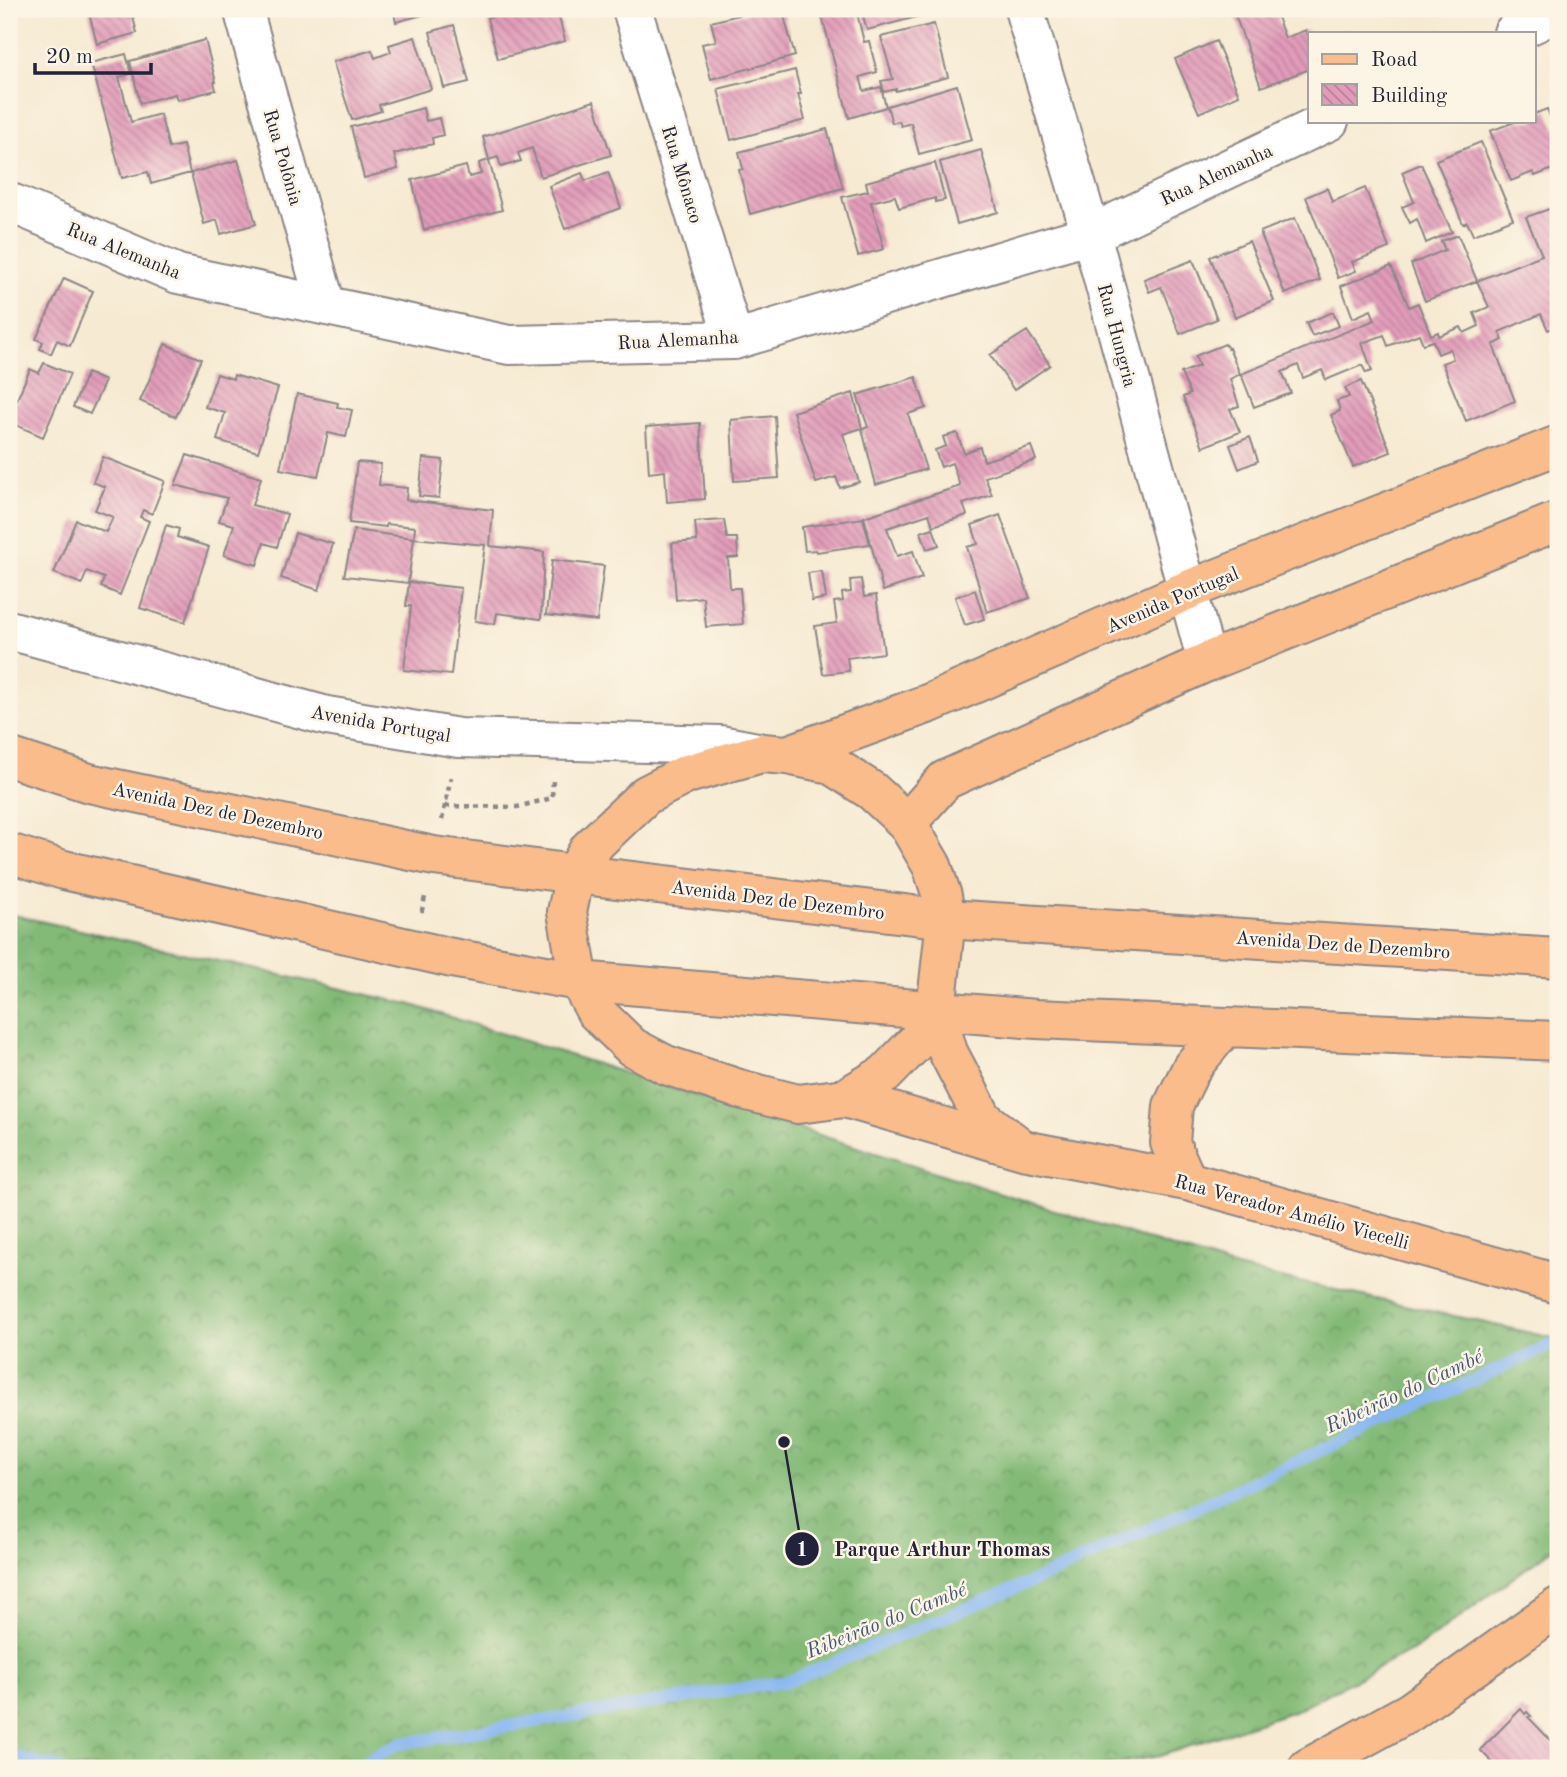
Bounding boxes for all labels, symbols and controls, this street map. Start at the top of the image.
scale bar [35,32,150,76]
legend [1308,32,1536,122]
text: 20 m [46,47,93,68]
text: Road [1371,50,1418,71]
text: Building [1371,86,1448,107]
street label: Rua Polônia [259,107,305,209]
street label: Rua Mônaco [657,124,704,226]
street label: Rua Alemanha [1158,142,1277,211]
street label: Rua Alemanha [63,221,183,284]
street label: Rua Hungria [1093,282,1139,390]
street label: Rua Alemanha [617,329,740,354]
street label: Avenida Portugal [1104,565,1242,638]
street label: Avenida Portugal [309,704,452,747]
street label: Avenida Dez de Dezembro [110,781,325,844]
street label: Avenida Dez de Dezembro [670,879,886,924]
street label: Avenida Dez de Dezembro [1235,930,1451,963]
street label: Rua Vereador Amélio Viecelli [1172,1173,1411,1254]
water label: Ribeirão do Cambé [1322,1346,1489,1439]
callout: Parque Arthur Thomas [785,1528,1065,1570]
text: 1 [796,1540,808,1561]
text: Parque Arthur Thomas [834,1540,1050,1561]
water label: Ribeirão do Cambé [802,1579,972,1664]

